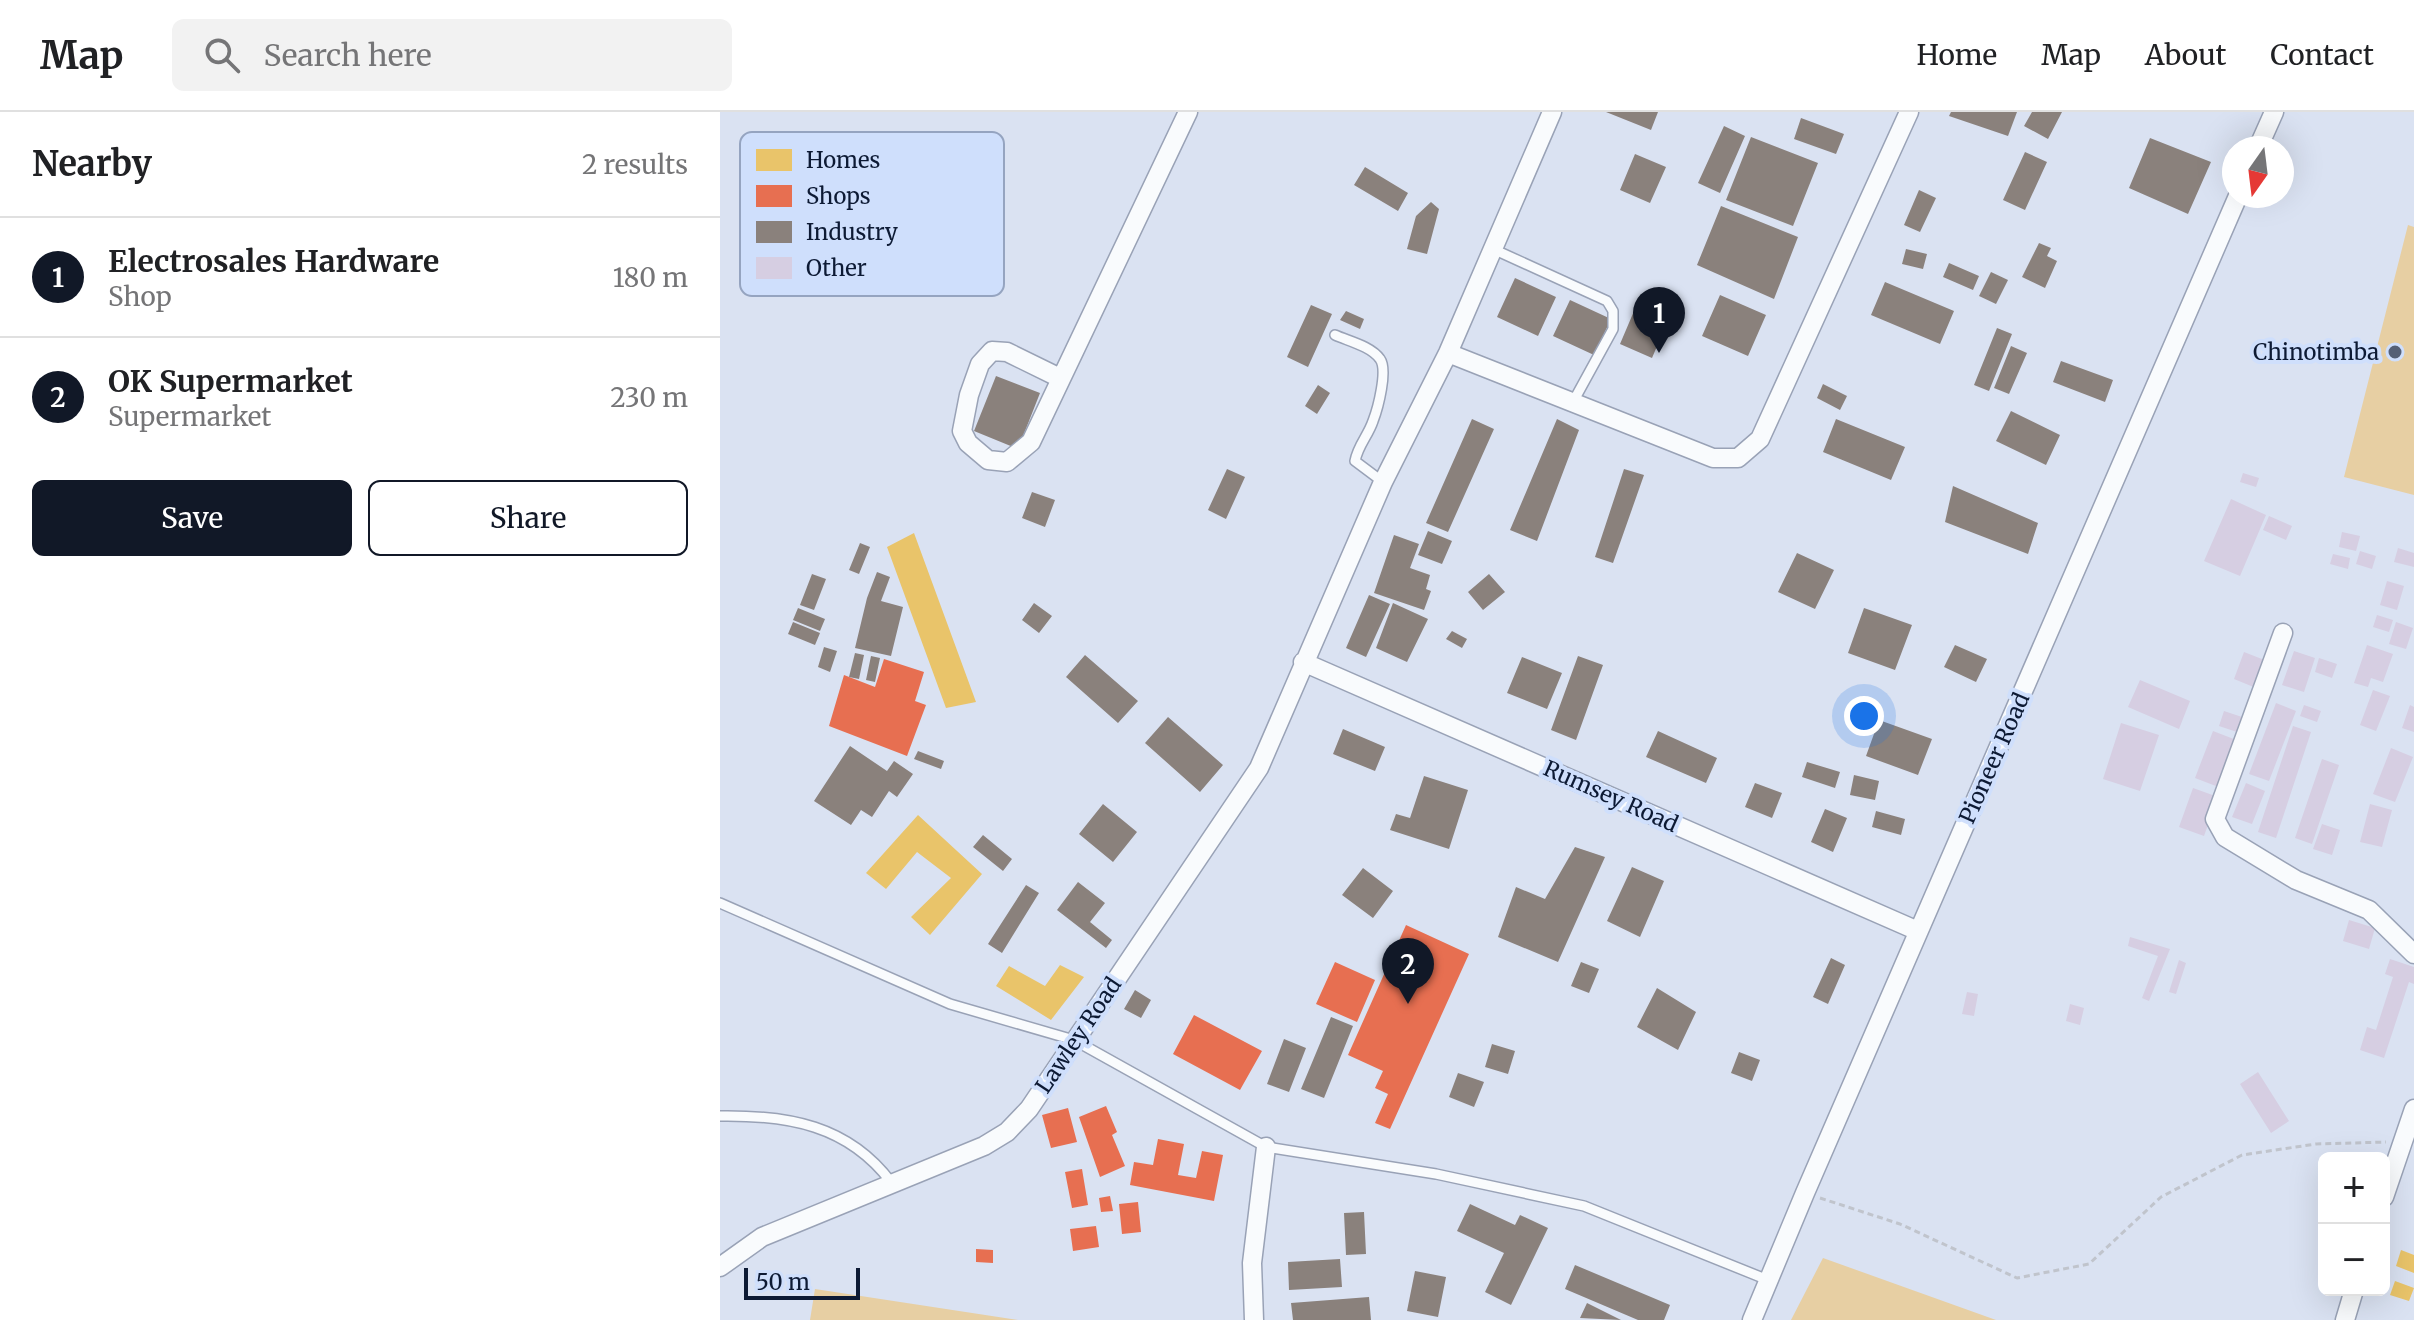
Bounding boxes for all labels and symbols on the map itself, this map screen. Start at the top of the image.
legend [740,132,1004,296]
north arrow [2222,136,2294,208]
text: Homes [806,146,880,174]
text: Shops [806,182,871,210]
text: Industry [806,218,898,246]
text: Other [806,254,867,282]
pin: 1 [1633,287,1685,353]
place label: Chinotimba [2253,338,2379,366]
marker: Chinotimba [2386,343,2404,361]
street label: Pioneer Road [1953,688,2035,828]
your location [1844,696,1884,736]
street label: Rumsey Road [1539,754,1683,838]
pin: 2 [1382,938,1434,1004]
street label: Lawley Road [1029,972,1127,1098]
scale bar [744,1264,860,1300]

